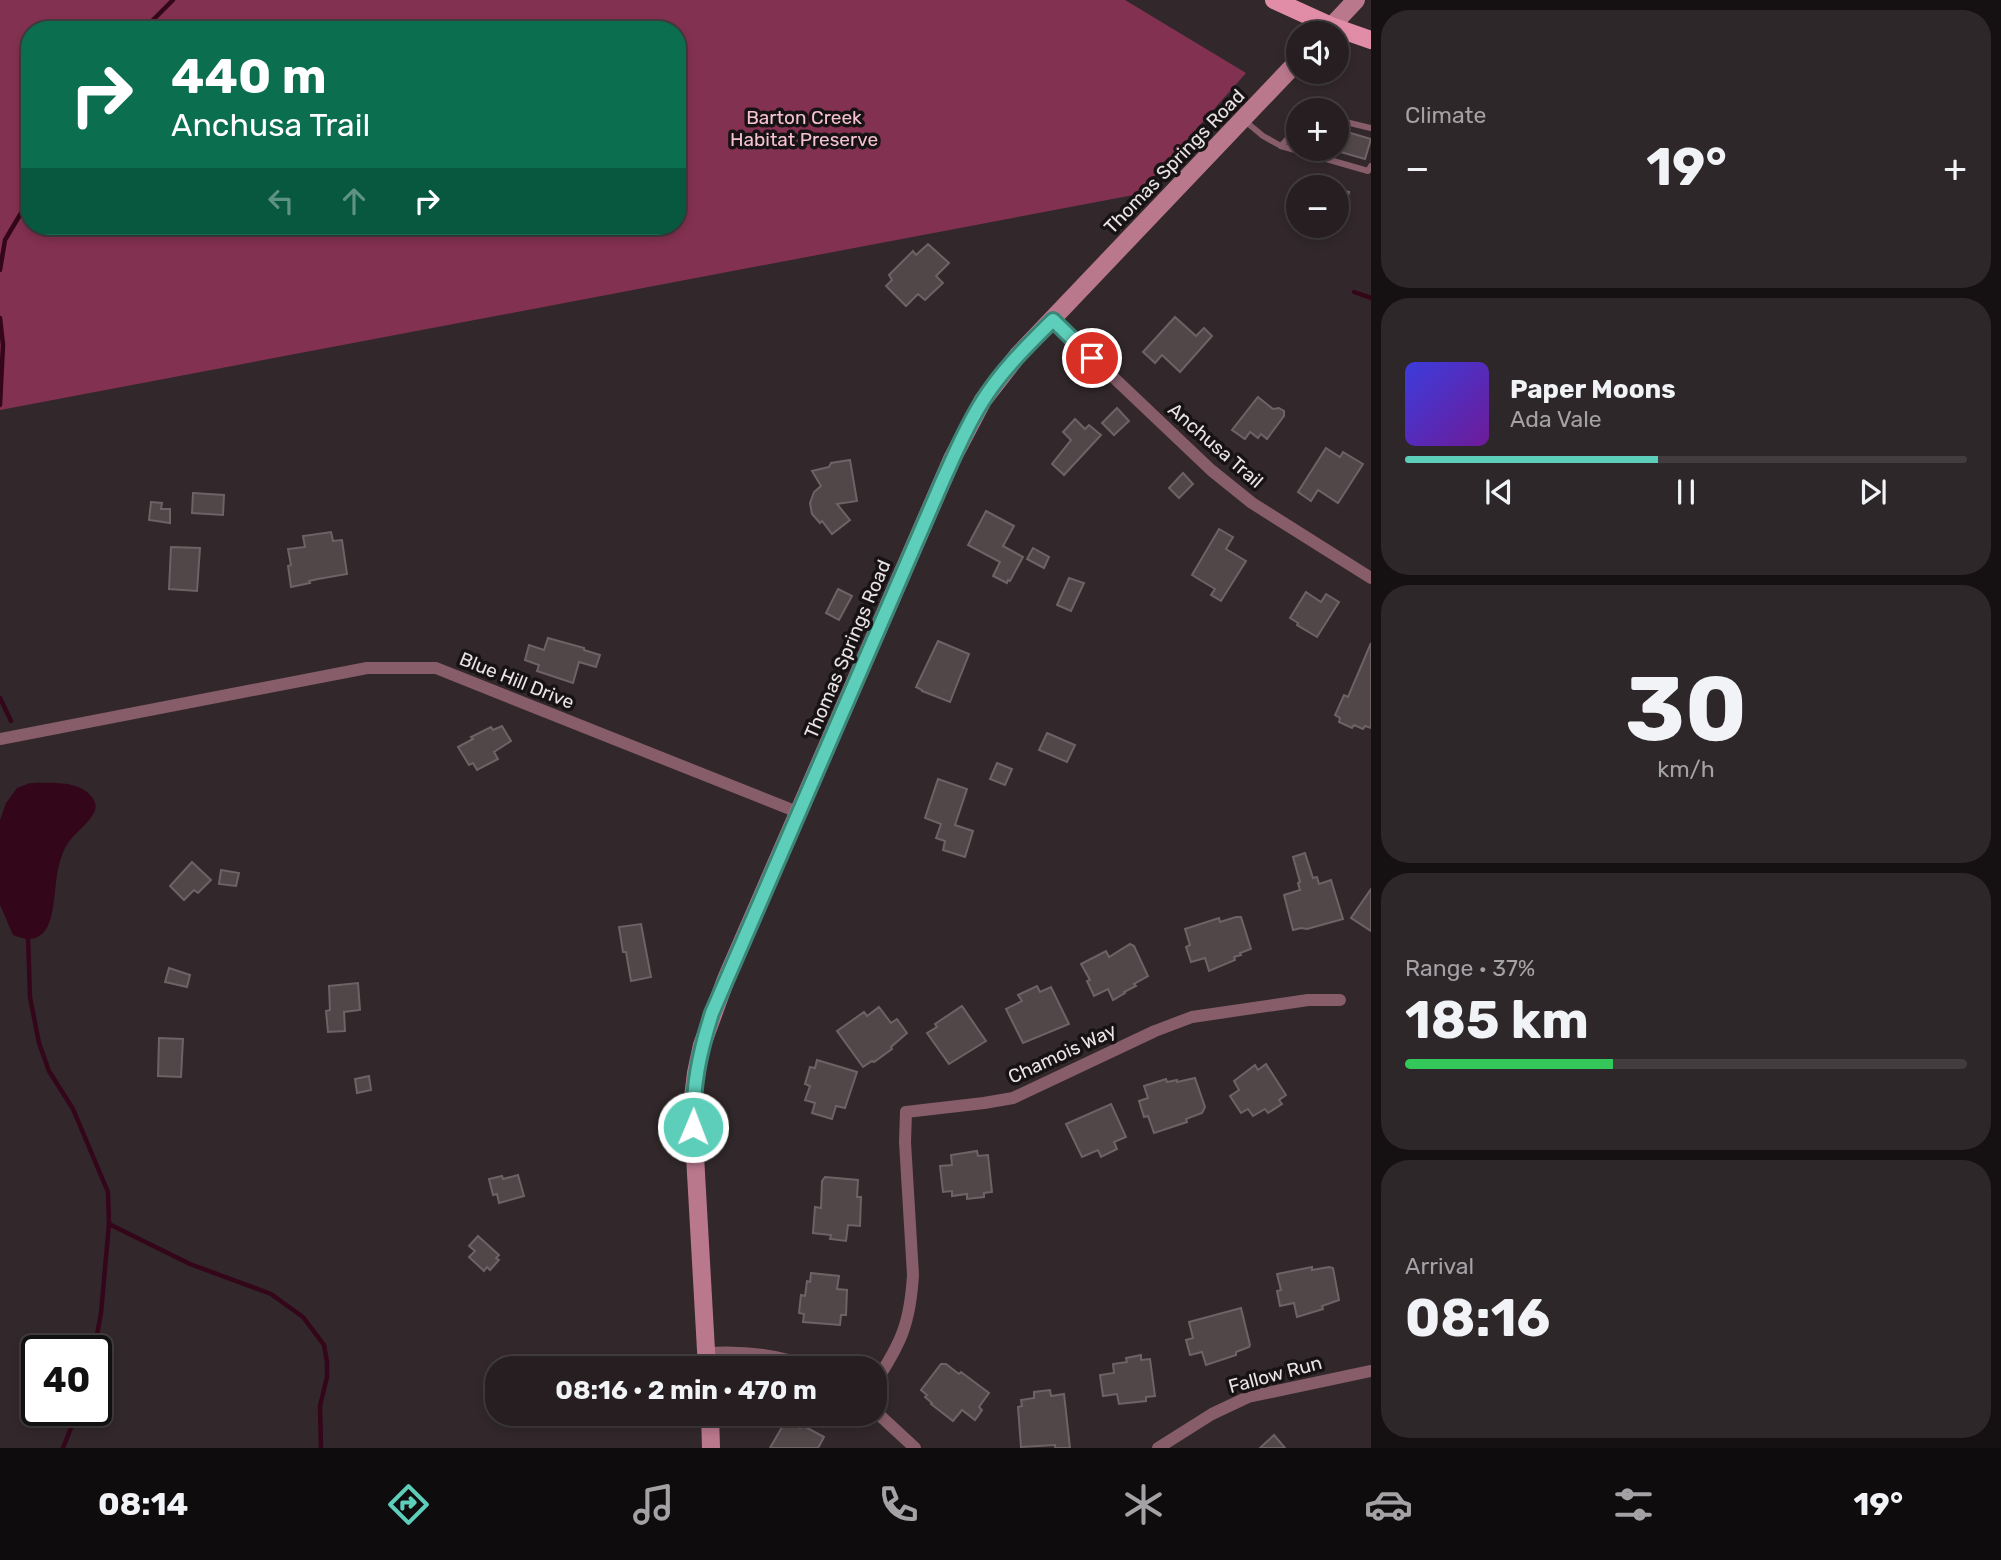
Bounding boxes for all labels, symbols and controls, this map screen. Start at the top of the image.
map controls [1286,21,1349,238]
button: sound [1286,21,1349,84]
text: 440 m [171,47,327,105]
icon: right [56,49,147,140]
street label: Thomas Springs Road [1099,84,1249,238]
button: + [1286,98,1349,161]
text: Climate [1405,101,1486,129]
text: Anchusa Trail [171,106,370,144]
park label: Barton Creek Habitat Preserve [730,106,878,151]
text: 19° [1646,136,1727,198]
text: − [1405,145,1430,191]
text: + [1943,145,1967,191]
button: − [1286,175,1349,238]
icon: left [262,182,300,220]
icon: ahead [335,182,373,220]
icon: right [408,182,446,220]
pin [1062,328,1122,388]
icon: arrive [1073,339,1111,377]
text: Paper Moons [1510,374,1676,405]
street label: Anchusa Trail [1163,398,1268,493]
text: Ada Vale [1510,405,1602,433]
icon: previous [1480,473,1518,511]
icon: pause [1667,473,1705,511]
icon: next [1854,473,1892,511]
street label: Thomas Springs Road [799,556,896,742]
street label: Blue Hill Drive [456,647,578,714]
text: 30 [1625,655,1747,763]
text: km/h [1657,755,1715,783]
text: Range · 37% [1405,954,1535,982]
text: 185 km [1405,989,1589,1051]
street label: Chamois Way [1004,1018,1120,1089]
position arrow [656,1090,730,1164]
text: Arrival [1405,1252,1474,1280]
text: 08:16 [1405,1287,1550,1349]
speed limit sign: 40 [21,1335,112,1426]
street label: Fallow Run [1226,1351,1324,1398]
text: 08:16 · 2 min · 470 m [555,1375,817,1406]
icon: directions [384,1480,433,1529]
icon: music [629,1480,678,1529]
icon: phone [874,1480,923,1529]
icon: climate [1119,1480,1168,1529]
icon: car [1364,1480,1413,1529]
icon: filters [1609,1480,1658,1529]
text: 08:14 [98,1485,188,1523]
text: 19° [1853,1485,1903,1523]

